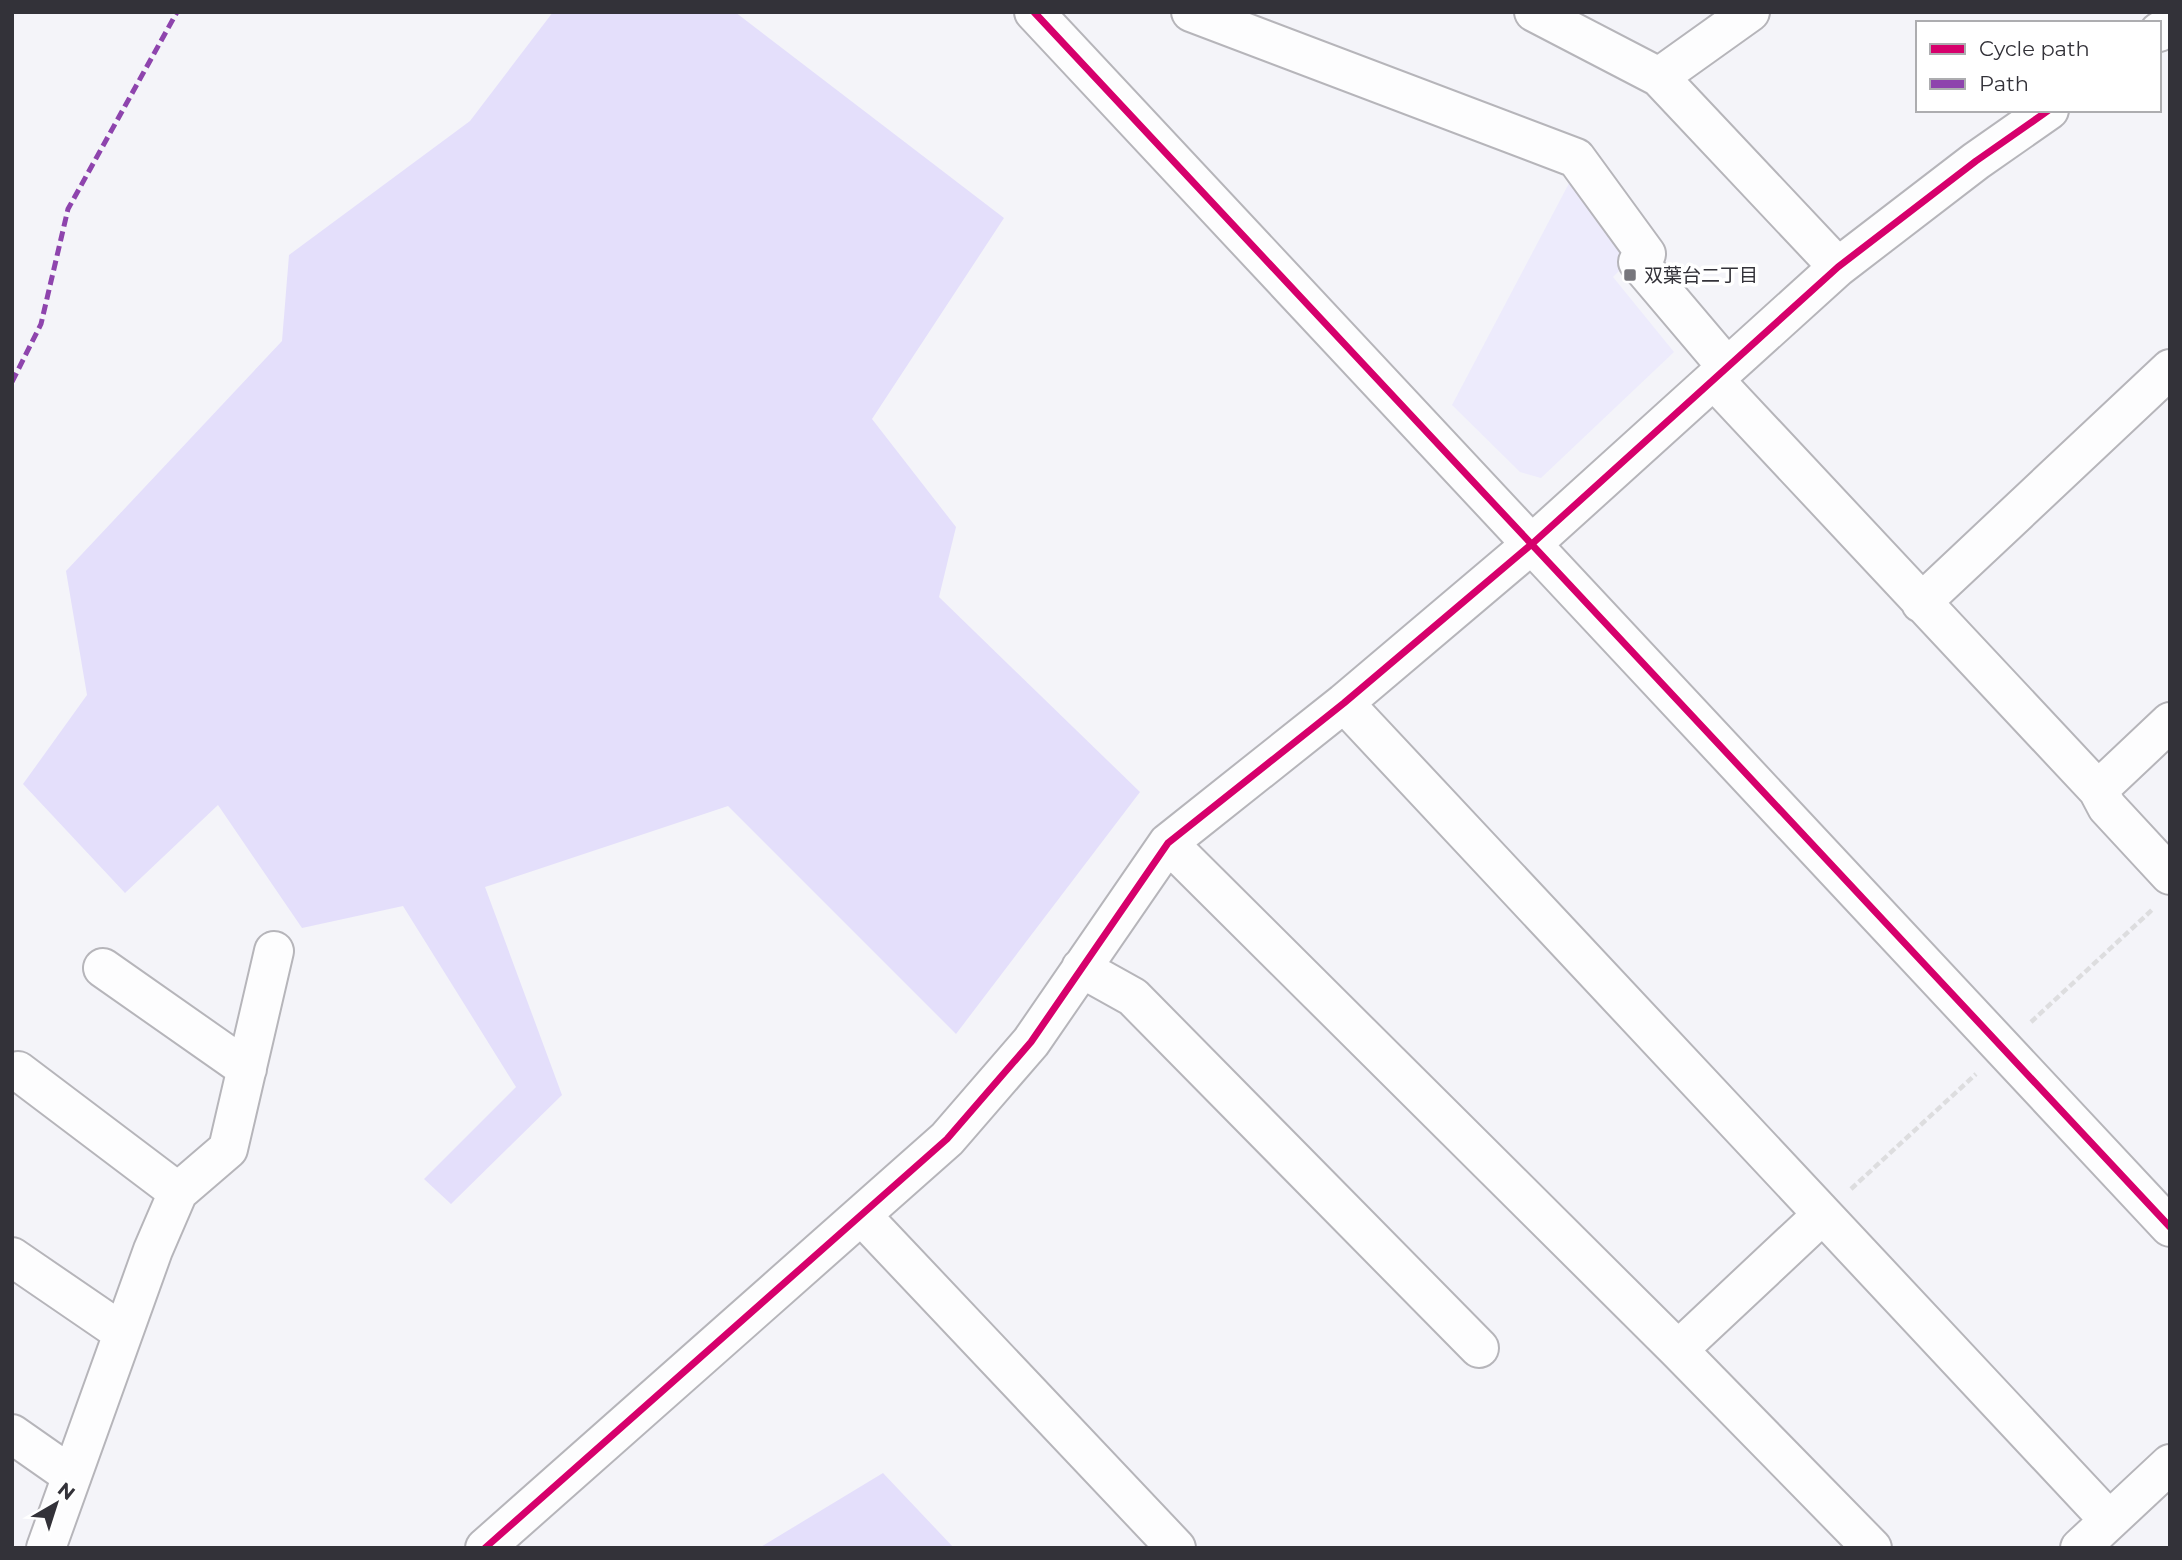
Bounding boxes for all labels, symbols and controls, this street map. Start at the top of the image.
legend [1916,21,2161,112]
text: Cycle path [1979,36,2090,61]
text: Path [1979,71,2029,96]
place label: 双葉台二丁目 [1644,264,1758,287]
marker: 双葉台二丁目 [1622,267,1638,283]
north arrow [21,1469,91,1539]
text: N [53,1477,80,1505]

